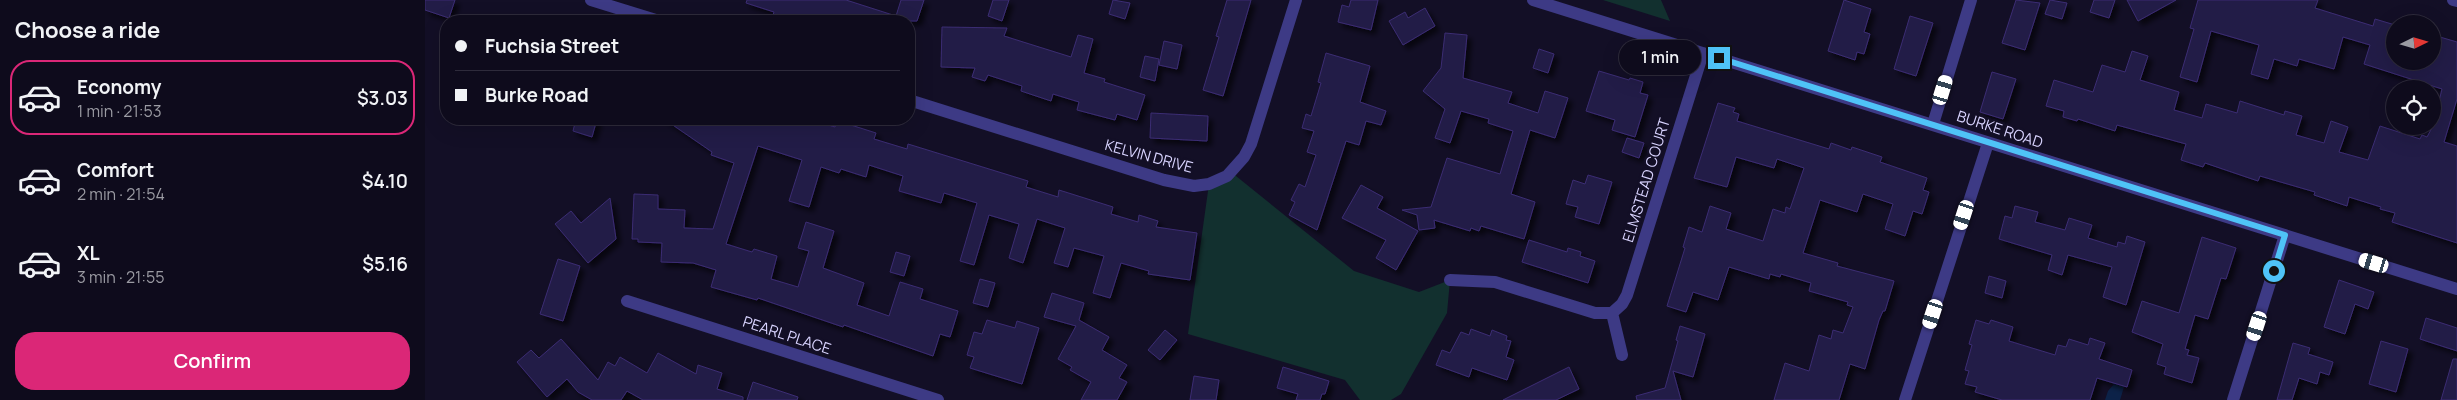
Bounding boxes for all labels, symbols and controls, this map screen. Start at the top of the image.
text: Choose a ride [15,15,160,45]
north arrow [2386,15,2441,70]
map controls [2386,15,2441,135]
text: Fuchsia Street [485,33,619,59]
callout: 1 min [1619,40,1701,76]
text: 1 min [1641,46,1679,68]
route end [1708,47,1730,69]
car [1931,73,1954,107]
text: Economy [77,74,161,100]
icon: car [17,75,62,120]
button: locate [2386,80,2441,135]
text: Burke Road [485,82,589,108]
text: $3.03 [357,85,408,111]
text: 1 min · 21:53 [77,100,162,122]
street label: BURKE ROAD [1954,105,2046,153]
street label: ELMSTEAD COURT [1617,115,1675,245]
street label: KELVIN DRIVE [1103,134,1195,178]
text: Comfort [77,157,154,183]
icon: car [17,158,62,203]
text: $4.10 [362,168,408,194]
text: 2 min · 21:54 [77,183,165,205]
car [1952,198,1975,232]
text: XL [77,240,100,266]
icon: car [17,241,62,286]
text: $5.16 [362,251,408,277]
car [2357,251,2390,275]
route start [2263,260,2285,282]
text: 3 min · 21:55 [77,266,165,288]
car [1921,297,1944,331]
car [2245,309,2268,343]
street label: PEARL PLACE [740,311,834,359]
button: Confirm [15,332,410,390]

